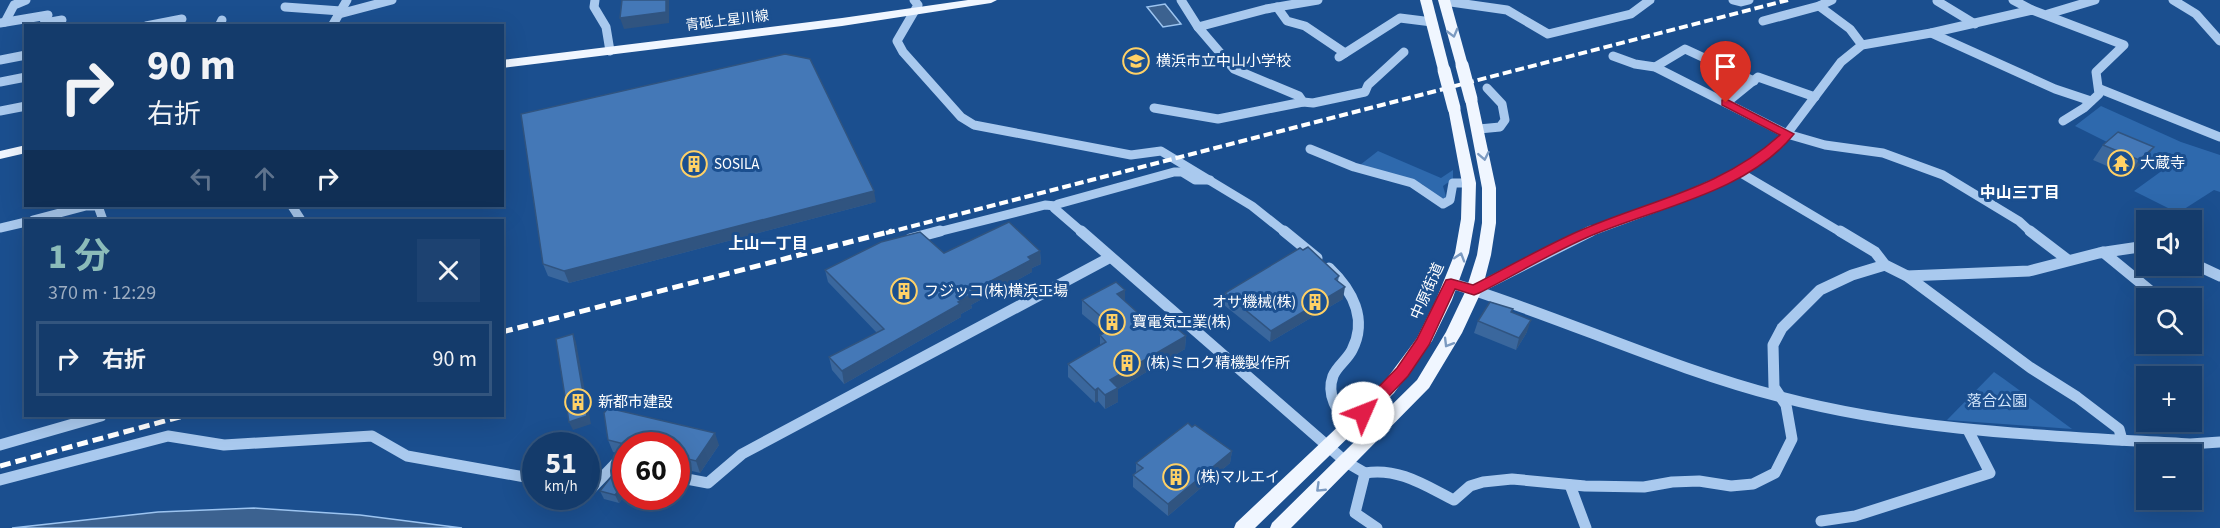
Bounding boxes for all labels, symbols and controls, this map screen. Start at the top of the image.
street label: 青砥上星川線 [684,6,770,36]
one-way arrow [1445,28,1458,38]
text: 90 m [147,36,236,96]
pin [1700,41,1751,103]
school or university icon: 横浜市立中山小学校 [1121,46,1151,76]
icon: right [48,48,126,126]
icon: arrive [1709,50,1742,83]
place label: 横浜市立中山小学校 [1156,51,1291,72]
text: 右折 [147,95,201,134]
temple icon: 大蔵寺 [2106,148,2136,178]
building icon: SOSILA [679,149,709,179]
one-way arrow [1477,151,1490,161]
place label: 大蔵寺 [2140,153,2185,174]
place label: SOSILA [714,154,760,175]
icon: left [185,162,218,195]
icon: ahead [248,162,281,195]
icon: right [311,162,344,195]
district label: 中山三丁目 [1980,182,2060,204]
map controls [2136,210,2202,510]
button: sound [2136,210,2202,276]
text: 1 分 [48,231,110,282]
district label: 上山一丁目 [728,233,808,255]
button: close [417,239,480,302]
one-way arrow [1453,252,1465,263]
street label: 中原街道 [1406,260,1449,323]
building icon: フジッコ(株)横浜工場 [889,276,919,306]
text: 370 m · 12:29 [48,279,156,307]
place label: フジッコ(株)横浜工場 [924,281,1068,302]
building icon: オサ機械(株) [1300,287,1330,317]
button: search [2136,288,2202,354]
place label: オサ機械(株) [1212,292,1296,313]
building icon: 寶電気工業(株) [1097,307,1127,337]
place label: 寶電気工業(株) [1132,312,1231,333]
one-way arrow [1444,337,1455,347]
icon: right [51,342,84,375]
text: 90 m [432,343,477,375]
text: 右折 [102,344,146,376]
building icon: (株)ミロク精機製作所 [1112,348,1142,378]
place label: (株)ミロク精機製作所 [1146,353,1290,374]
button: + [2136,366,2202,432]
position arrow [1331,381,1395,445]
building icon: 新都市建設 [563,387,593,417]
park label: 落合公園 [1967,391,2027,412]
place label: 新都市建設 [598,392,673,413]
speed limit sign: 60 [612,432,690,510]
text: 51 [545,442,577,485]
button: − [2136,444,2202,510]
building icon: (株)マルエイ [1161,462,1191,492]
place label: (株)マルエイ [1196,467,1280,488]
text: km/h [544,476,578,497]
one-way arrow [1316,481,1327,492]

